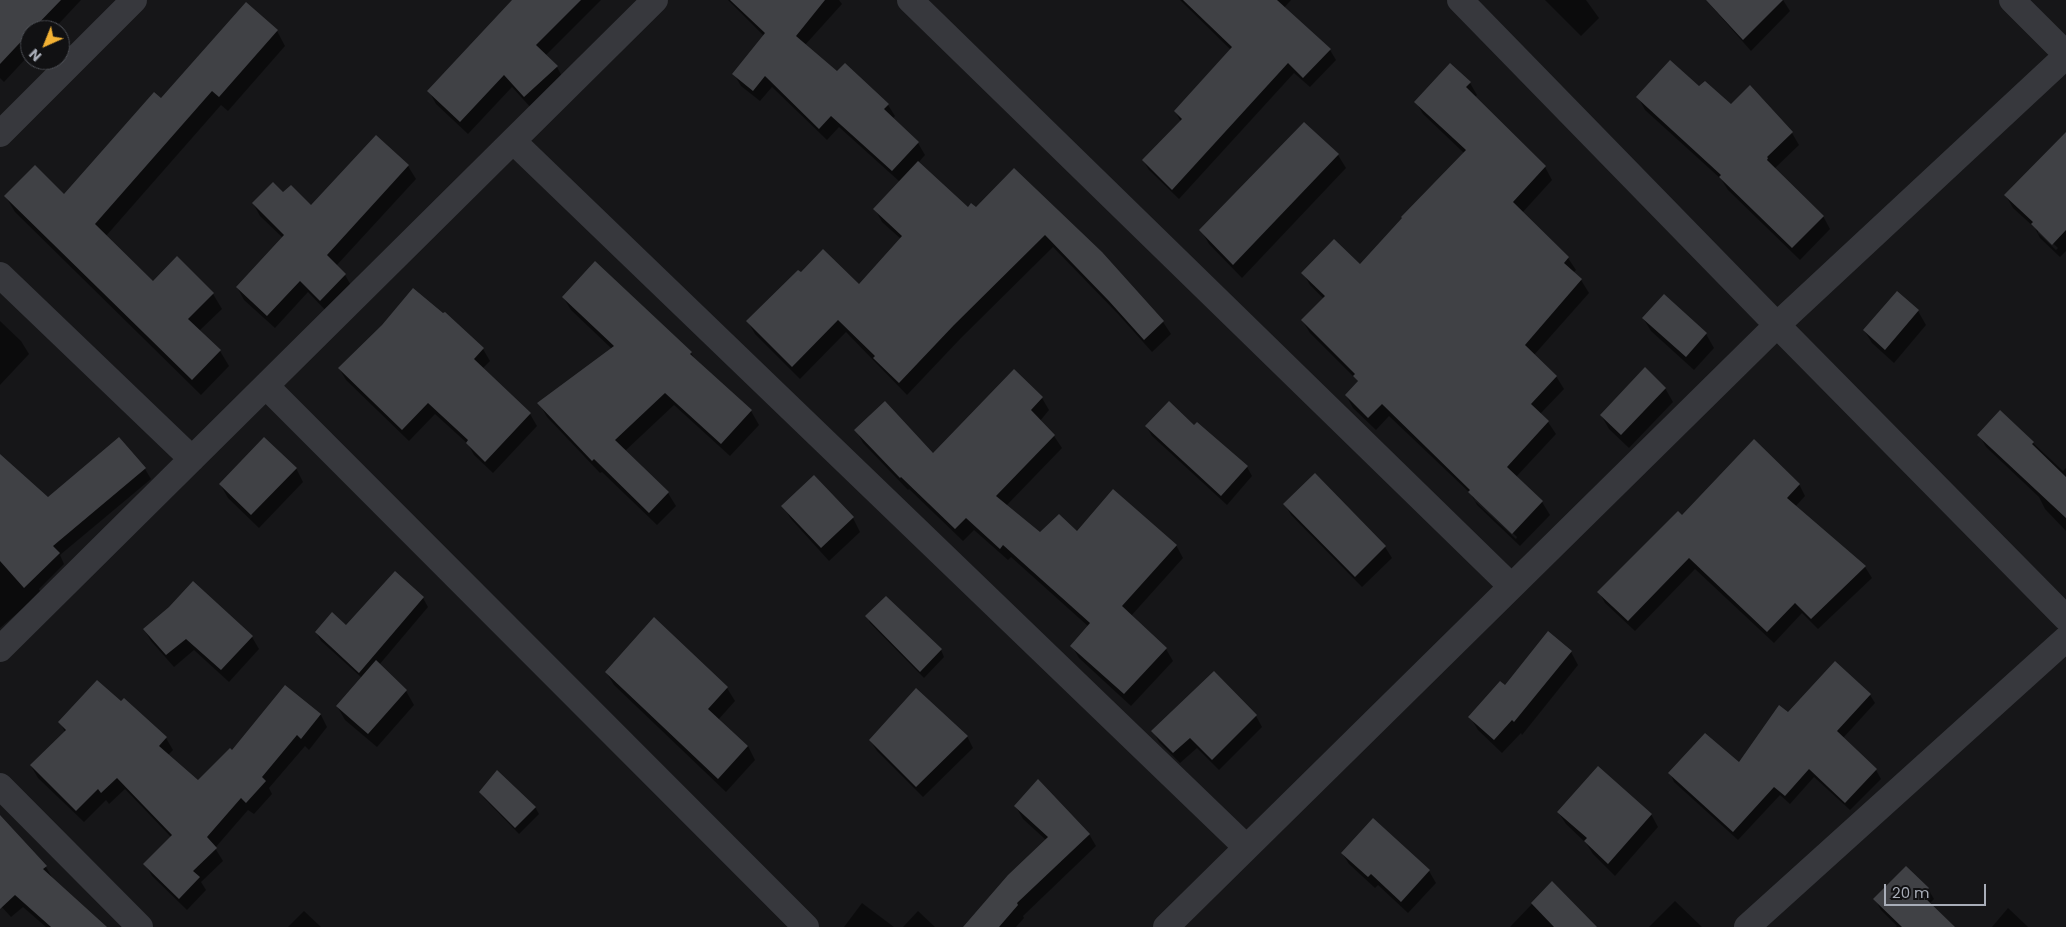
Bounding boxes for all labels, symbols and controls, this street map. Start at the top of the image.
north arrow [20,20,70,70]
text: N [25,44,46,66]
scale bar [1886,874,1988,906]
text: 20 m [1892,882,1930,903]

